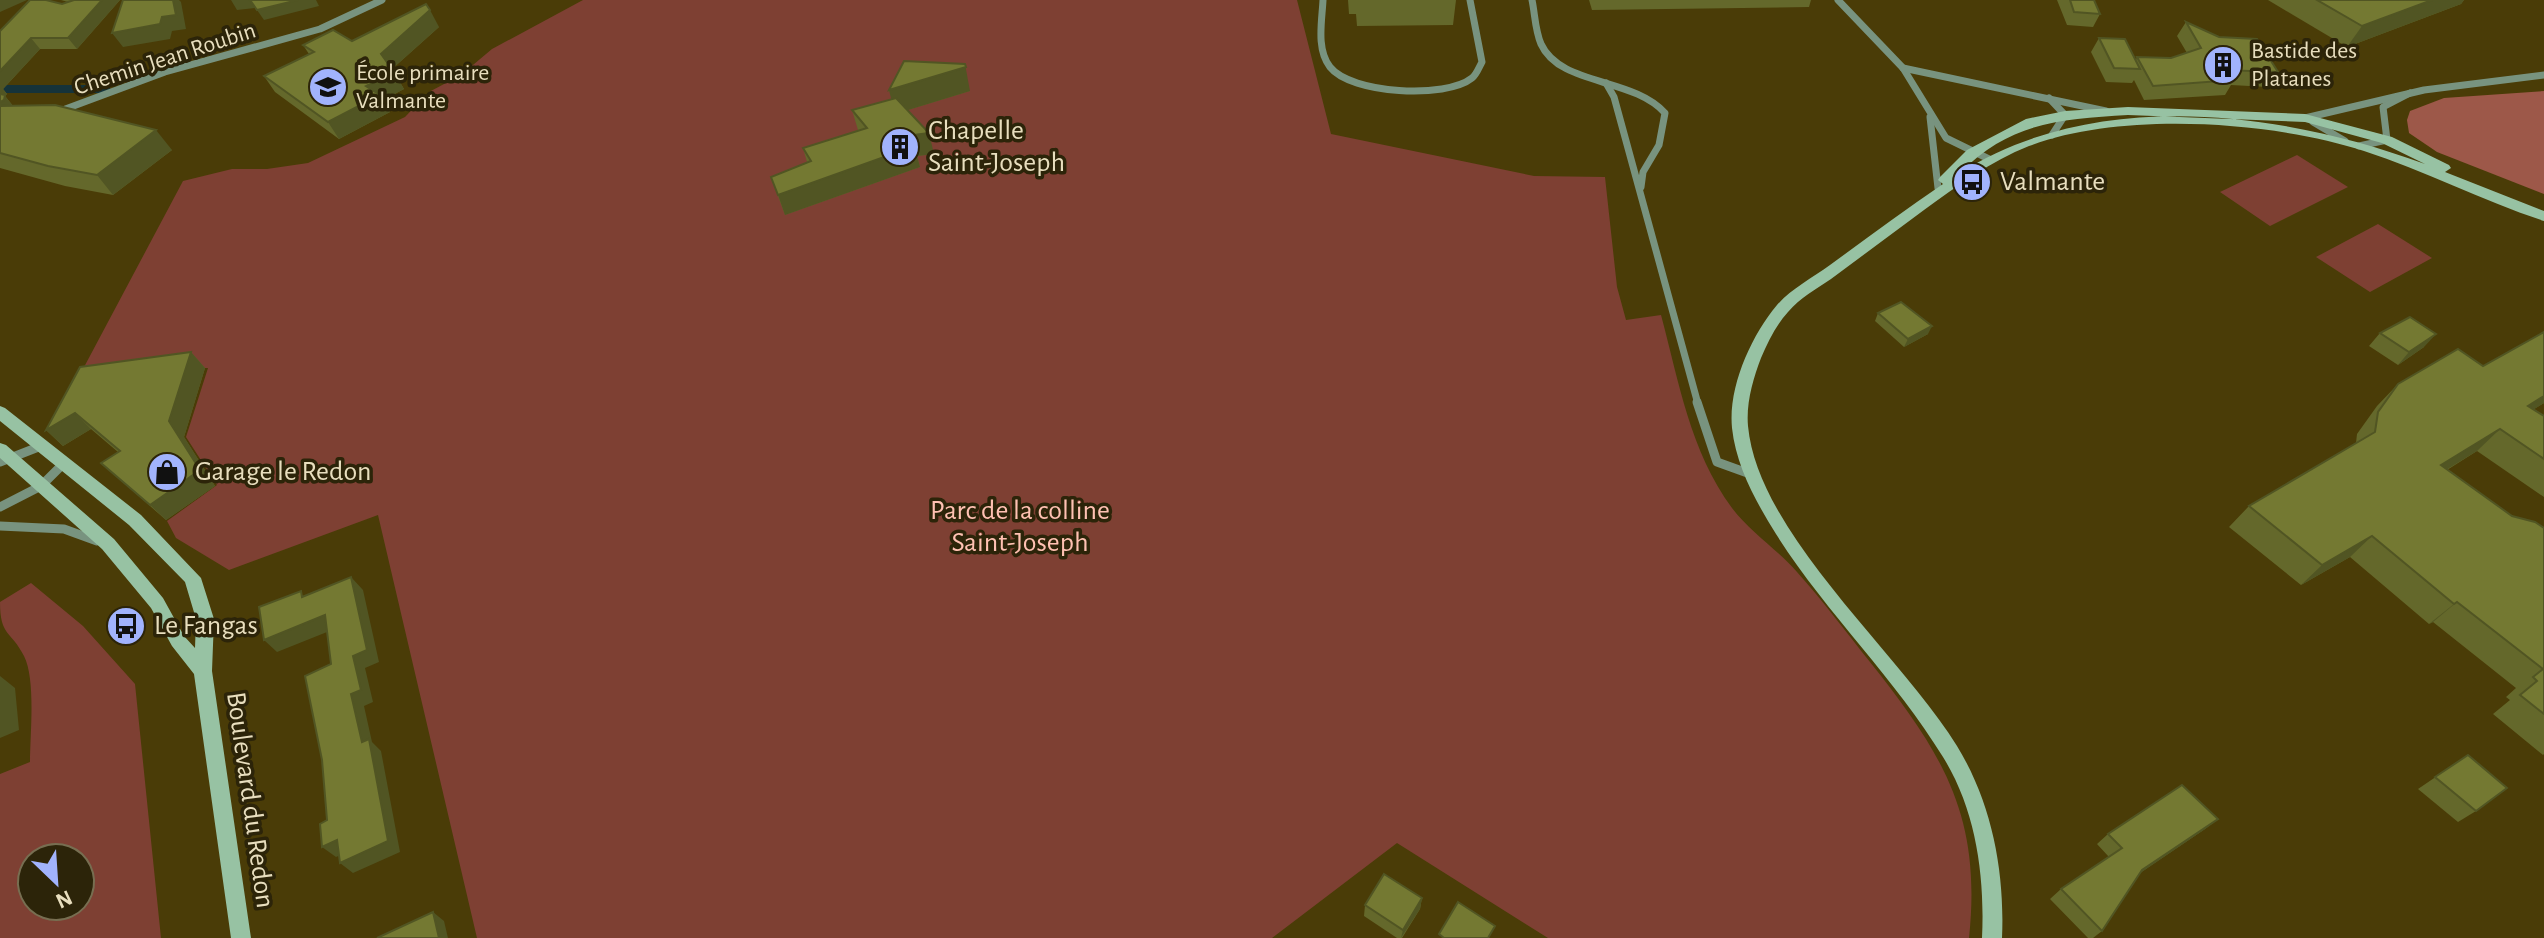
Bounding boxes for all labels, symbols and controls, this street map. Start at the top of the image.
street label: Chemin Jean Roubin [71,18,259,100]
place label: Bastide des Platanes [2251,39,2357,91]
building icon: Bastide des Platanes [2202,44,2244,86]
place label: École primaire Valmante [356,59,489,113]
school or university icon: École primaire Valmante [307,66,349,108]
place label: Chapelle Saint-Joseph [928,117,1065,177]
building icon: Chapelle Saint-Joseph [879,126,921,168]
bus stop icon: Valmante [1951,161,1993,203]
place label: Valmante [2000,168,2105,196]
shop icon: Garage le Redon [146,451,188,493]
place label: Garage le Redon [195,458,371,486]
park label: Parc de la colline Saint-Joseph [930,497,1110,557]
bus stop icon: Le Fangas [105,605,147,647]
place label: Le Fangas [154,612,258,640]
street label: Boulevard du Redon [221,690,279,910]
north arrow [16,842,96,922]
text: N [52,886,76,912]

